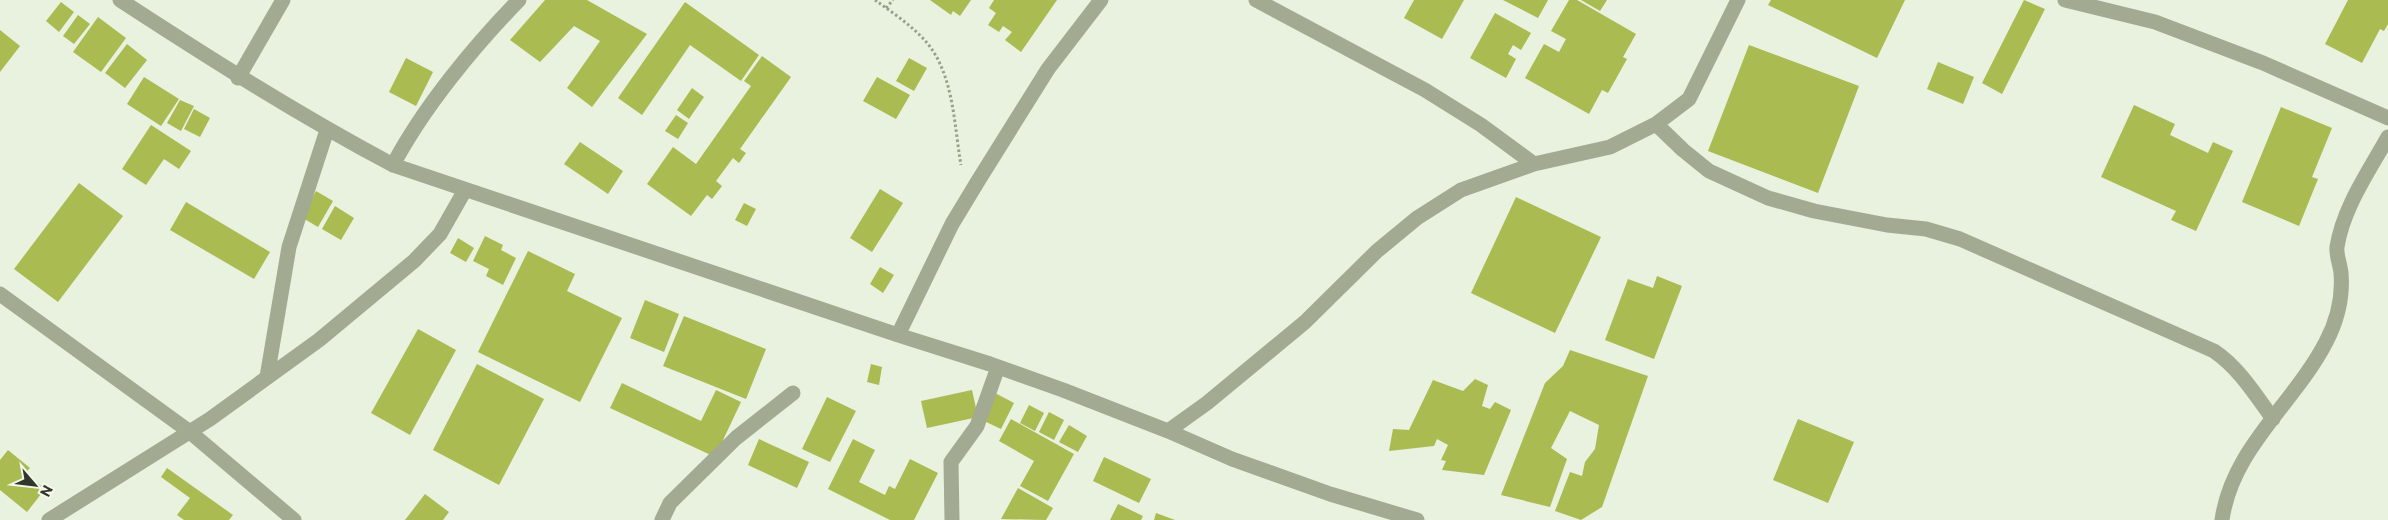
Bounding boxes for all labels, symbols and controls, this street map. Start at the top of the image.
north arrow [10,460,60,510]
text: N [37,483,57,500]

